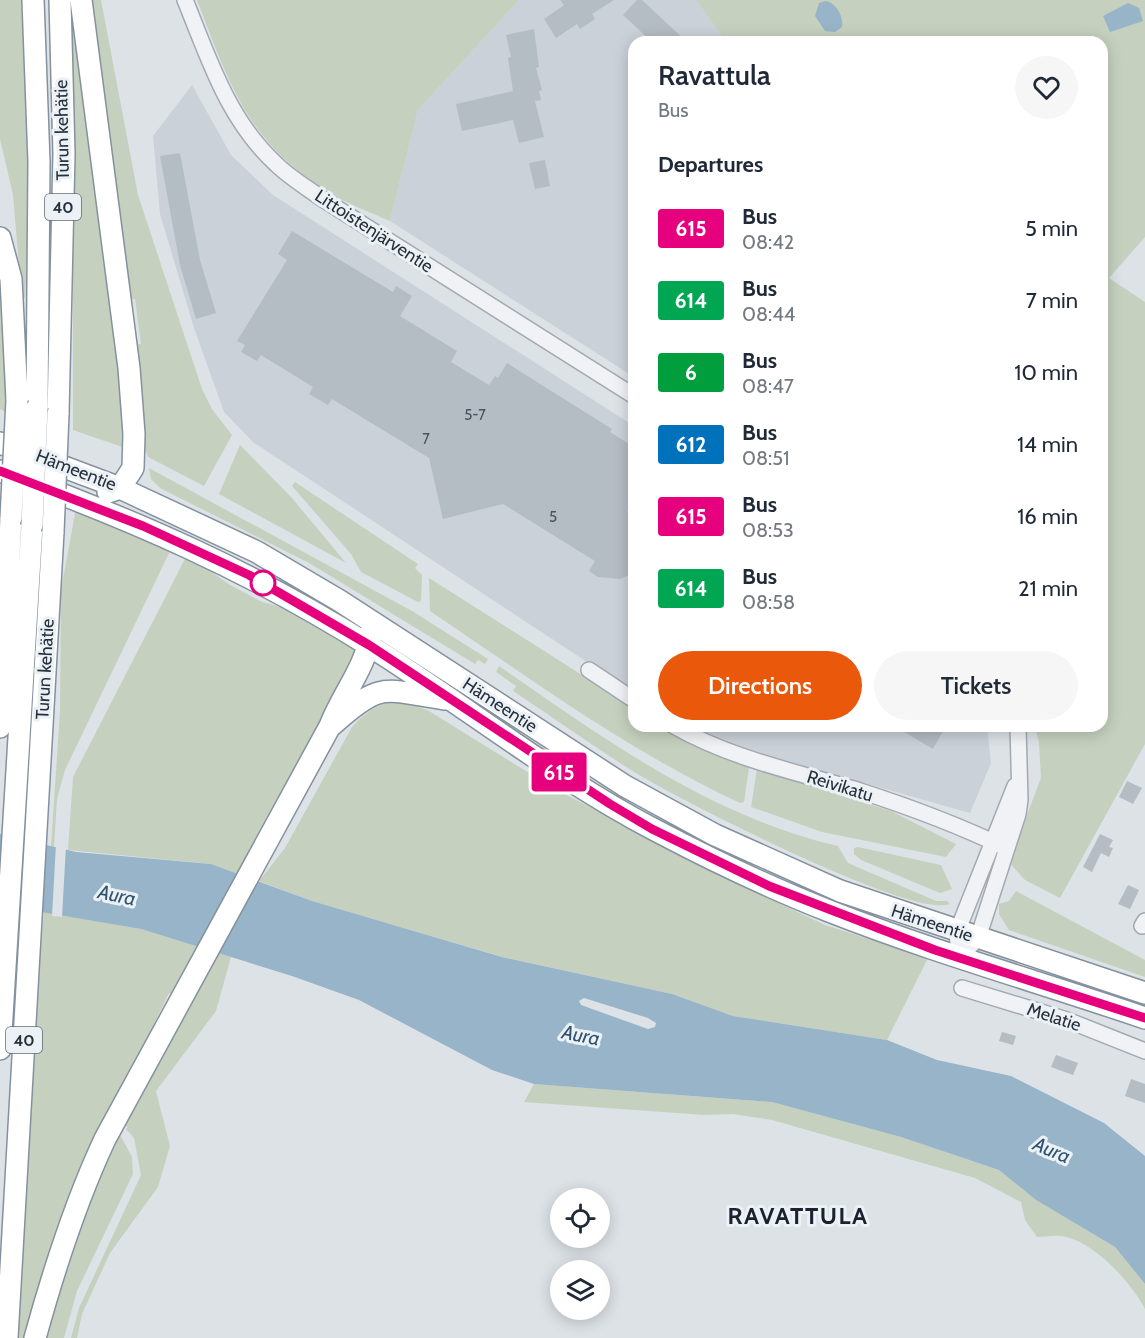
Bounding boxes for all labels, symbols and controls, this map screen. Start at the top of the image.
button: heart [1015,56,1078,119]
text: Ravattula [658,58,771,92]
street label: Turun kehätie [50,79,74,181]
text: Bus [658,98,689,122]
text: Departures [658,151,763,178]
street label: Littoistenjärventie [311,185,437,277]
road number: 40 [45,194,81,220]
text: Bus [742,203,777,230]
text: 5 min [1025,215,1078,242]
text: 615 [676,216,706,241]
text: 08:42 [742,230,794,254]
text: Bus [742,275,777,302]
text: 7 min [1026,287,1078,314]
text: 614 [675,288,707,313]
text: 08:44 [742,302,795,326]
text: Bus [742,347,777,374]
text: 10 min [1014,359,1078,386]
text: 6 [685,360,697,385]
text: 08:47 [742,374,794,398]
house number: 5-7 [464,406,486,424]
text: Bus [742,419,777,446]
house number: 7 [422,430,430,448]
text: 14 min [1017,431,1078,458]
text: 612 [676,432,706,457]
street label: Hämeentie [33,445,119,495]
text: 08:51 [742,446,790,470]
text: Bus [742,491,777,518]
text: 16 min [1017,503,1078,530]
text: 615 [676,504,706,529]
house number: 5 [549,508,557,526]
text: 08:53 [742,518,794,542]
text: Bus [742,563,777,590]
unlabelled marker [250,570,276,596]
text: 21 min [1018,575,1078,602]
text: 614 [675,576,707,601]
text: 08:58 [742,590,795,614]
street label: Turun kehätie [31,618,59,720]
button: Directions [658,651,862,720]
button: Tickets [874,651,1078,720]
street label: Hämeentie [459,673,541,737]
line badge: 615 [524,752,594,792]
text: 615 [544,760,574,785]
street label: Reivikatu [804,766,876,806]
water label: Aura [95,879,138,911]
street label: Hämeentie [888,899,976,947]
street label: Melatie [1024,998,1084,1036]
water label: Aura [559,1019,602,1050]
road number: 40 [6,1027,42,1053]
water label: Aura [1029,1131,1074,1168]
map controls [550,1188,610,1320]
button: locate [550,1188,610,1248]
district label: RAVATTULA [728,1201,868,1230]
button: layers [550,1260,610,1320]

